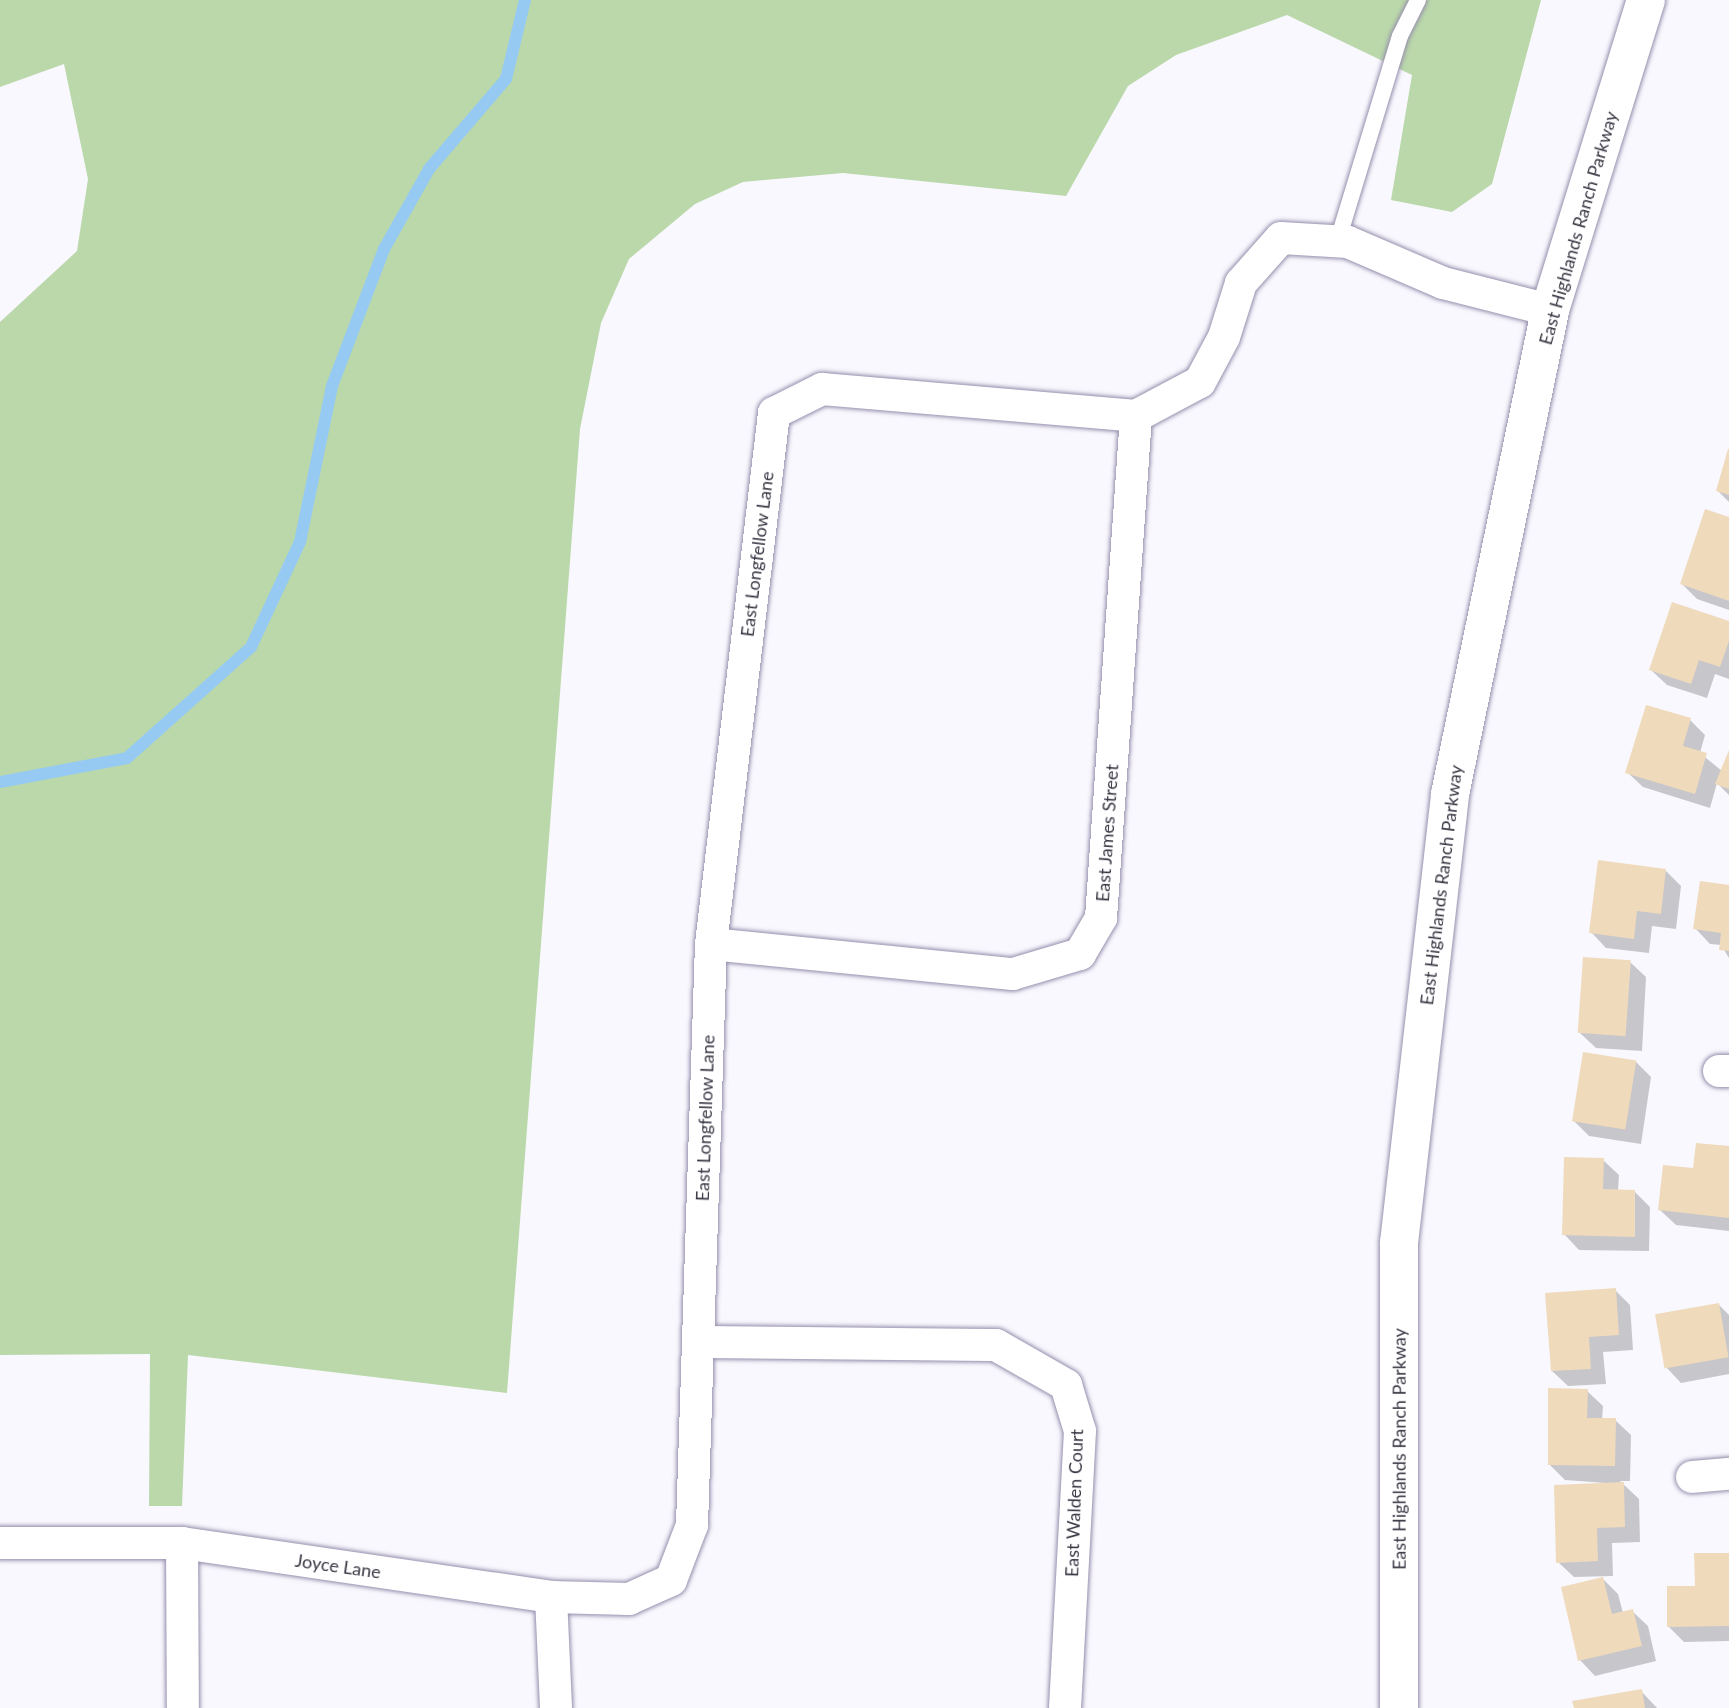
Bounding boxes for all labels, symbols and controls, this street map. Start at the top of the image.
street label: East Highlands Ranch Parkway [1534,109,1622,347]
street label: East Longfellow Lane [736,470,778,638]
street label: East James Street [1091,763,1123,903]
street label: East Highlands Ranch Parkway [1416,764,1466,1006]
street label: East Longfellow Lane [691,1034,719,1202]
street label: East Highlands Ranch Parkway [1388,1328,1410,1570]
street label: East Walden Court [1061,1429,1087,1577]
street label: Joyce Lane [294,1549,382,1583]

